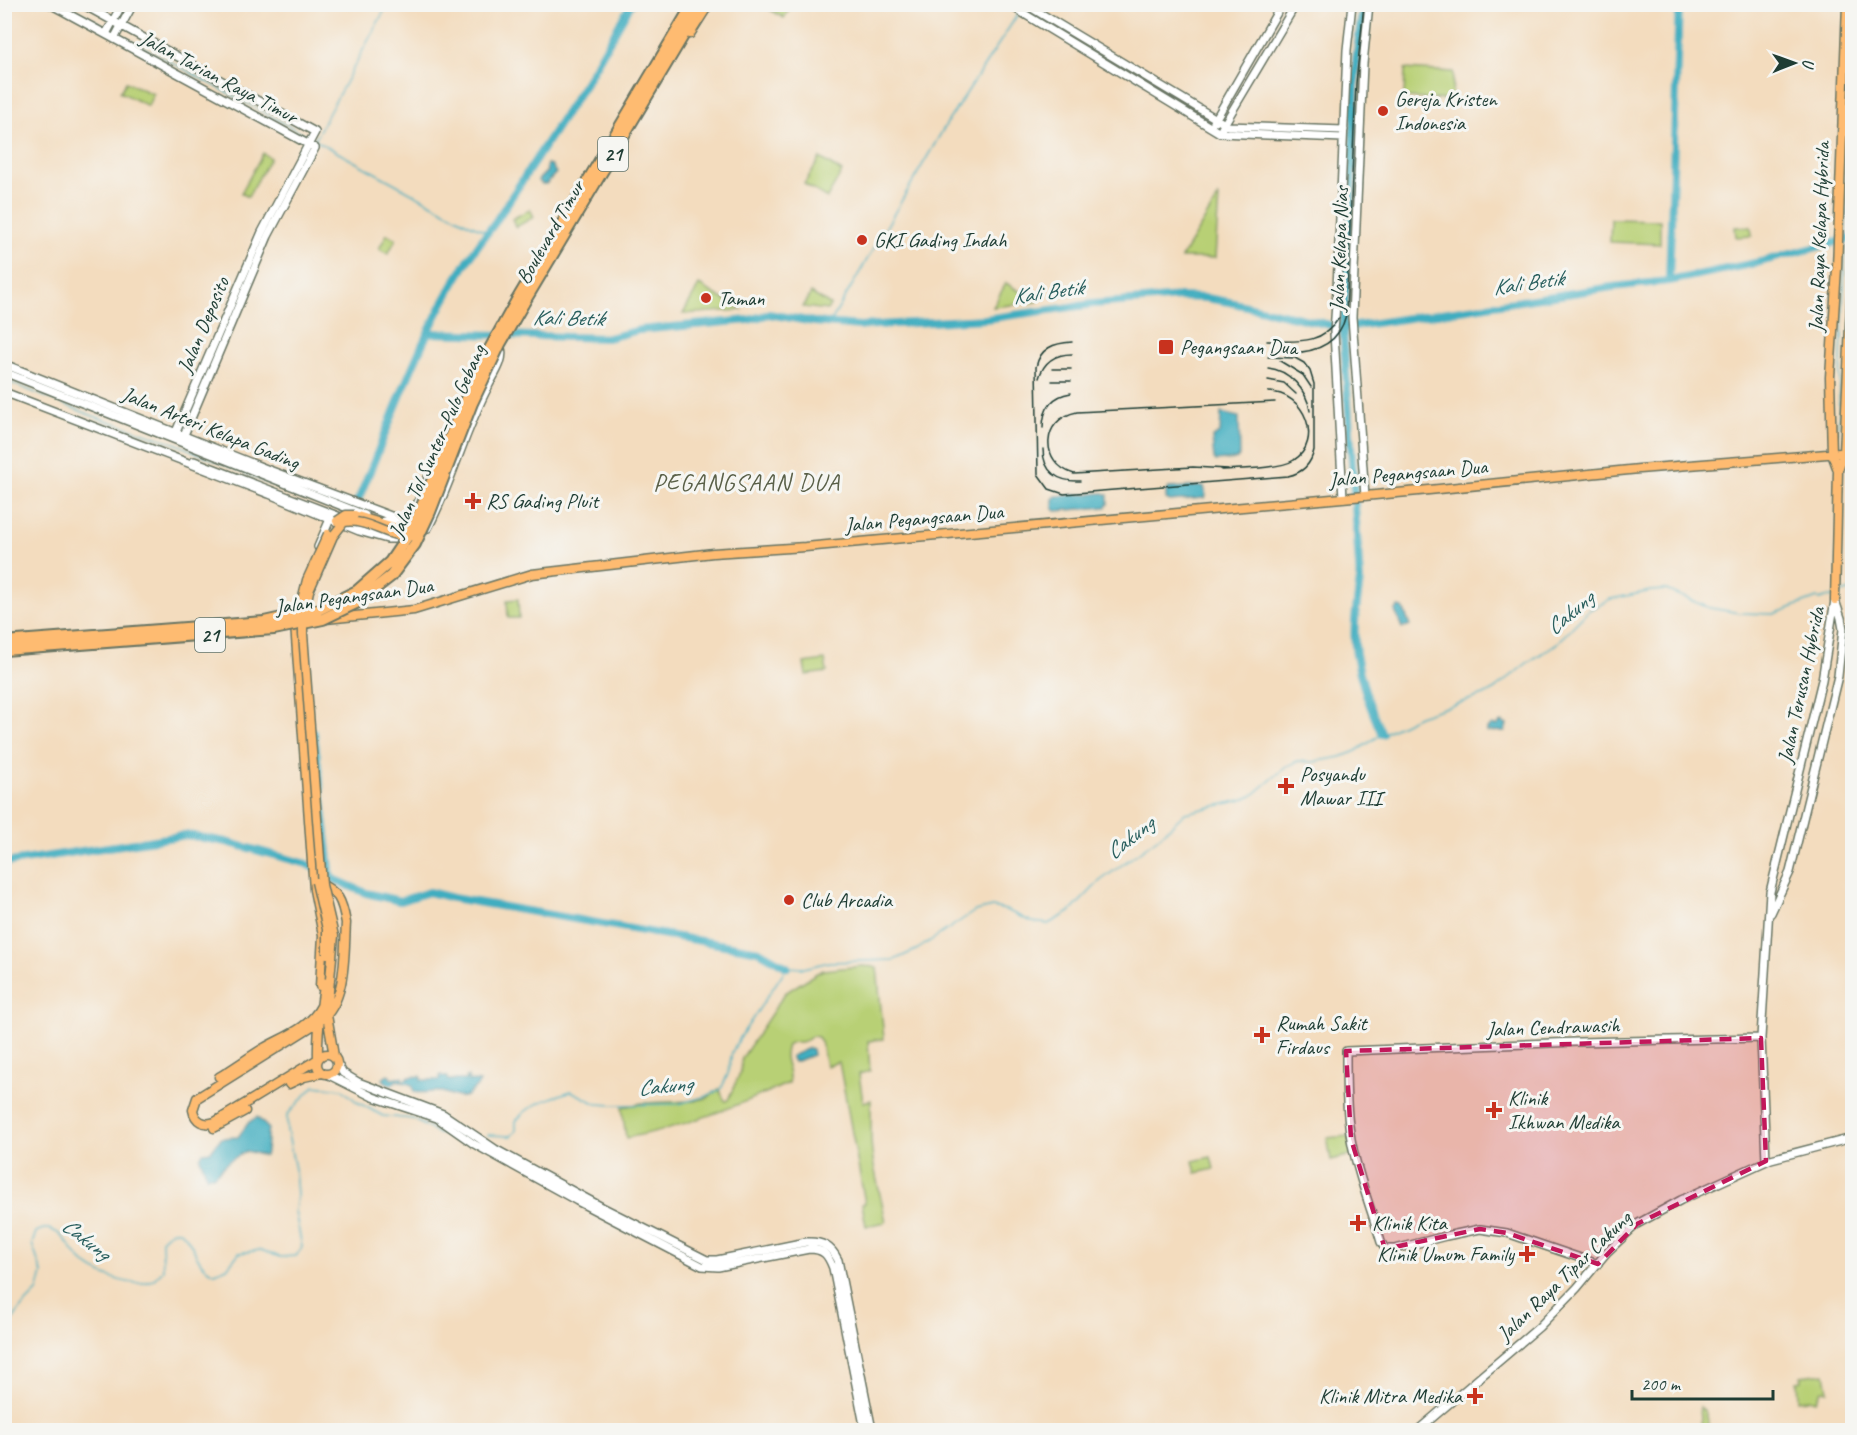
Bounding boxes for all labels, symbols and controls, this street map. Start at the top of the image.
street label: Jalan Tarian Raya Timur [135,24,304,131]
north arrow [1764,33,1824,93]
text: U [1798,59,1818,70]
place label: Gereja Kristen Indonesia [1395,86,1498,136]
marker: Gereja Kristen Indonesia [1376,104,1390,118]
road number: 21 [598,137,628,171]
street label: Jalan Raya Kelapa Hybrida [1803,139,1835,334]
street label: Boulevard Timur [510,174,591,288]
street label: Jalan Kelapa Nias [1324,184,1354,313]
place label: GKI Gading Indah [874,227,1007,253]
marker: GKI Gading Indah [855,233,869,247]
water label: Kali Betik [1491,264,1569,302]
street label: Jalan Deposito [171,272,235,378]
water label: Kali Betik [1011,273,1089,311]
place label: Taman [718,285,765,311]
marker: Taman [699,291,713,305]
water label: Kali Betik [532,303,608,333]
place label: Pegangsaan Dua [1180,334,1299,360]
marker: Pegangsaan Dua [1157,338,1175,356]
street label: Jalan Tol Sunter–Pulo Gebang [382,339,492,543]
street label: Jalan Arteri Kelapa Gading [118,380,305,476]
street label: Jalan Pegangsaan Dua [1327,453,1490,493]
district label: PEGANGSAAN DUA [653,467,841,497]
place label: RS Gading Pluit [486,488,600,514]
marker: RS Gading Pluit [464,492,482,510]
street label: Jalan Pegangsaan Dua [843,498,1006,538]
street label: Jalan Pegangsaan Dua [273,572,436,620]
water label: Cakung [1540,583,1602,641]
street label: Jalan Terusan Hybrida [1772,603,1831,766]
road number: 21 [195,618,225,652]
place label: Posyandu Mawar III [1300,761,1386,811]
marker: Posyandu Mawar III [1277,777,1295,795]
water label: Cakung [1100,808,1162,866]
place label: Club Arcadia [801,887,894,913]
marker: Club Arcadia [782,893,796,907]
place label: Rumah Sakit Firdaus [1276,1010,1369,1060]
street label: Jalan Cendrawasih [1485,1012,1621,1042]
marker: Rumah Sakit Firdaus [1253,1026,1271,1044]
water label: Cakung [637,1069,696,1102]
place label: Klinik Ikhwan Medika [1508,1085,1621,1135]
marker: Klinik Ikhwan Medika [1485,1101,1503,1119]
street label: Jalan Raya Tipar Cakung [1491,1204,1638,1347]
place label: Klinik Kita [1372,1210,1449,1236]
water label: Cakung [56,1211,118,1269]
marker: Klinik Kita [1349,1214,1367,1232]
place label: Klinik Umum Family [1377,1241,1516,1267]
marker: Klinik Umum Family [1518,1245,1536,1263]
scale bar [1632,1363,1773,1401]
text: 200 m [1641,1373,1682,1395]
place label: Klinik Mitra Medika [1319,1383,1464,1409]
marker: Klinik Mitra Medika [1466,1387,1484,1405]

